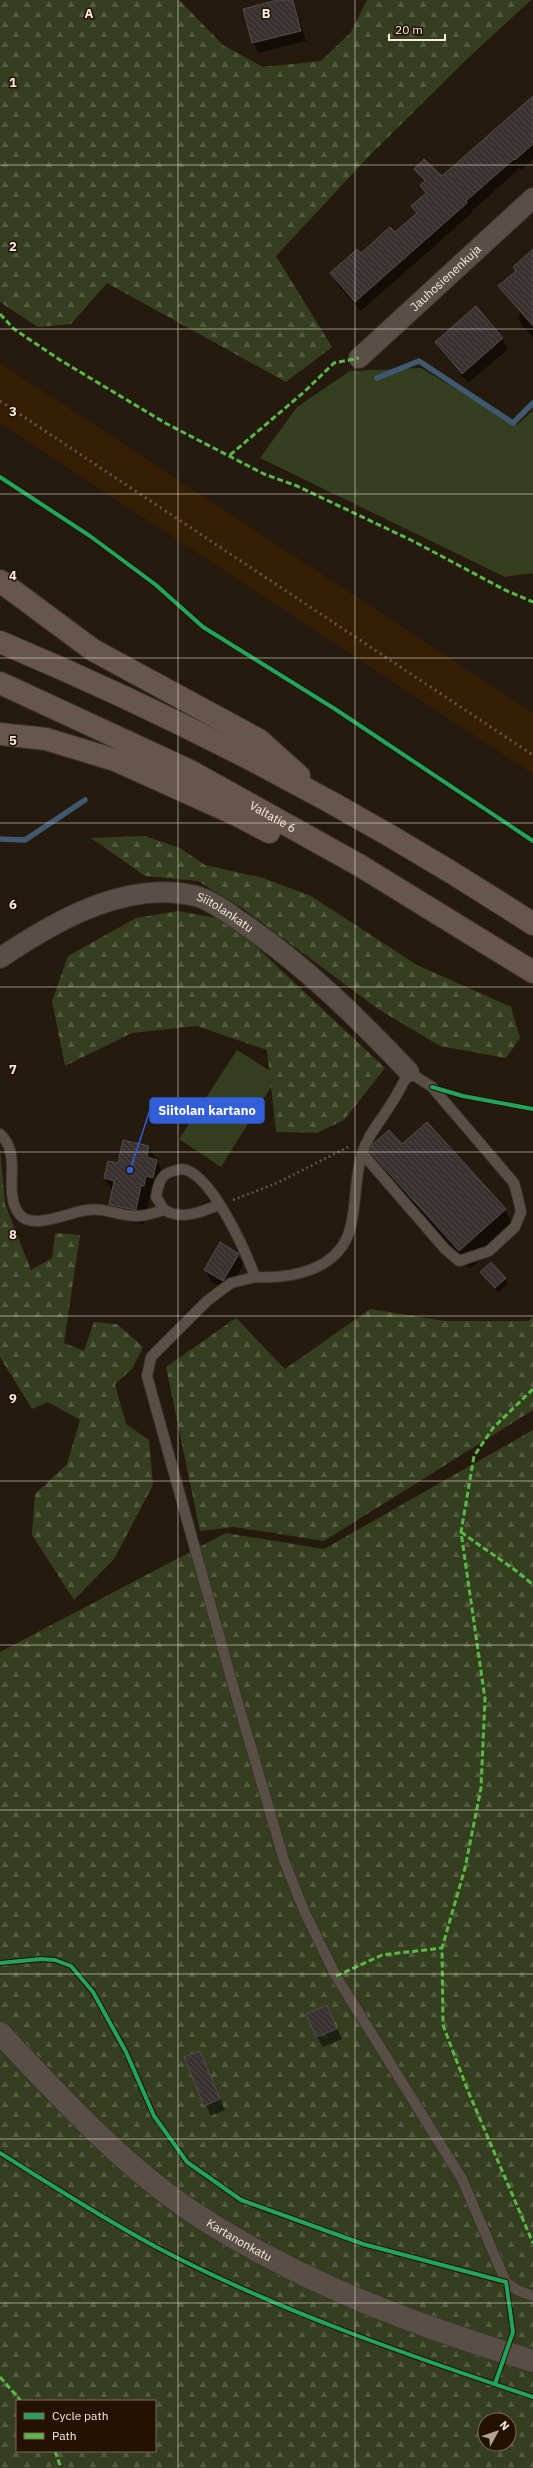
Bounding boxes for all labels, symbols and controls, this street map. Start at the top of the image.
text: A [85,5,94,22]
text: B [262,5,271,22]
scale bar [389,16,445,42]
text: 20 m [395,22,423,37]
text: 1 [9,74,17,91]
text: 2 [9,238,17,255]
street label: Jauhosienenkuja [407,241,485,314]
text: 3 [9,403,17,420]
text: 4 [9,567,17,584]
text: 5 [9,732,17,749]
street label: Valtatie 6 [247,798,299,836]
street label: Siitolankatu [195,889,257,935]
text: 6 [9,896,17,913]
text: 7 [9,1061,17,1078]
callout: Siitolan kartano [150,1098,264,1123]
text: Siitolan kartano [158,1102,256,1119]
text: 8 [9,1226,17,1243]
text: 9 [9,1390,17,1407]
street label: Kartanonkatu [204,2215,275,2264]
legend [16,2400,156,2452]
text: Cycle path [52,2408,109,2423]
north arrow [477,2412,517,2452]
text: N [497,2418,513,2433]
text: Path [52,2428,77,2443]

